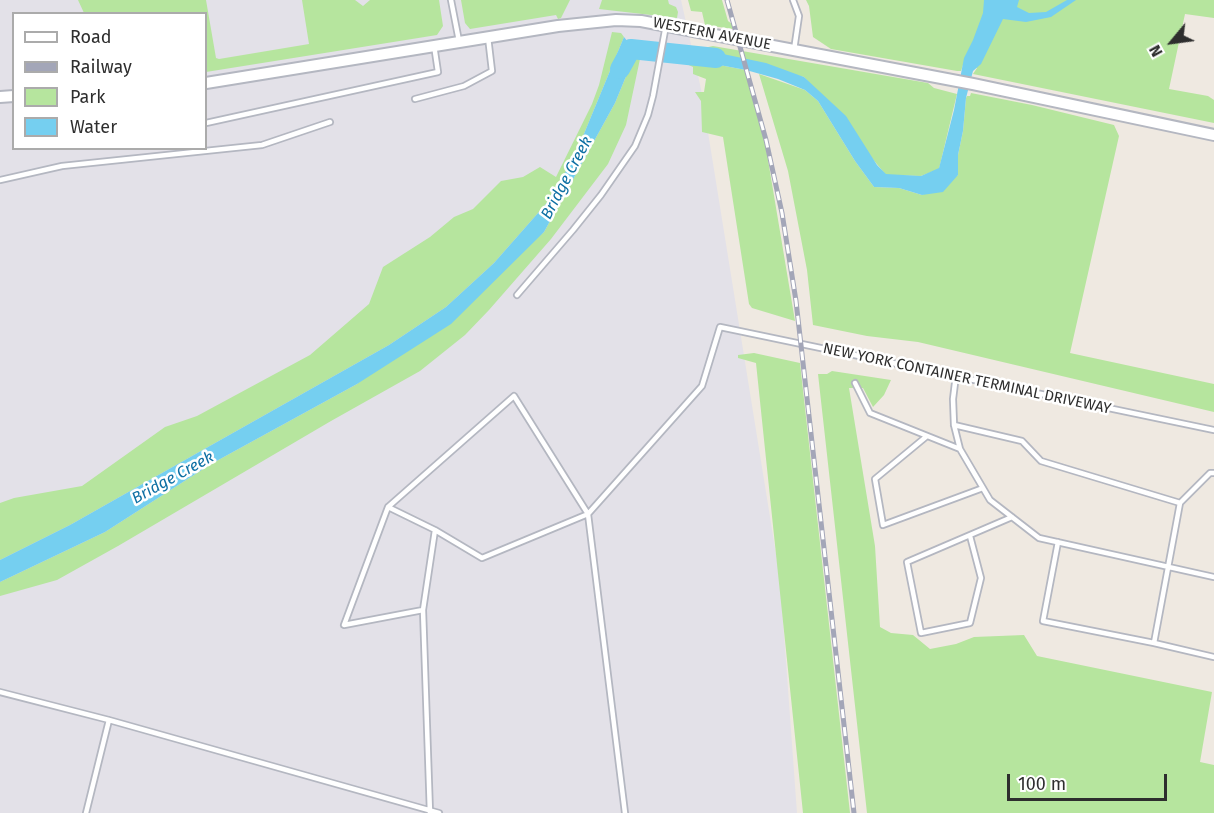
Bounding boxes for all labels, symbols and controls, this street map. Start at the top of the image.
legend [12,12,207,150]
north arrow [1142,12,1202,72]
street label: WESTERN AVENUE [651,14,773,54]
text: Road [70,26,112,48]
text: N [1145,42,1167,60]
text: Railway [70,56,132,78]
text: Park [70,86,105,108]
text: Water [70,116,117,138]
water label: Bridge Creek [537,133,597,223]
street label: NEW YORK CONTAINER TERMINAL DRIVEWAY [821,340,1113,418]
water label: Bridge Creek [129,448,217,508]
scale bar [1010,762,1170,800]
text: 100 m [1018,773,1066,795]

